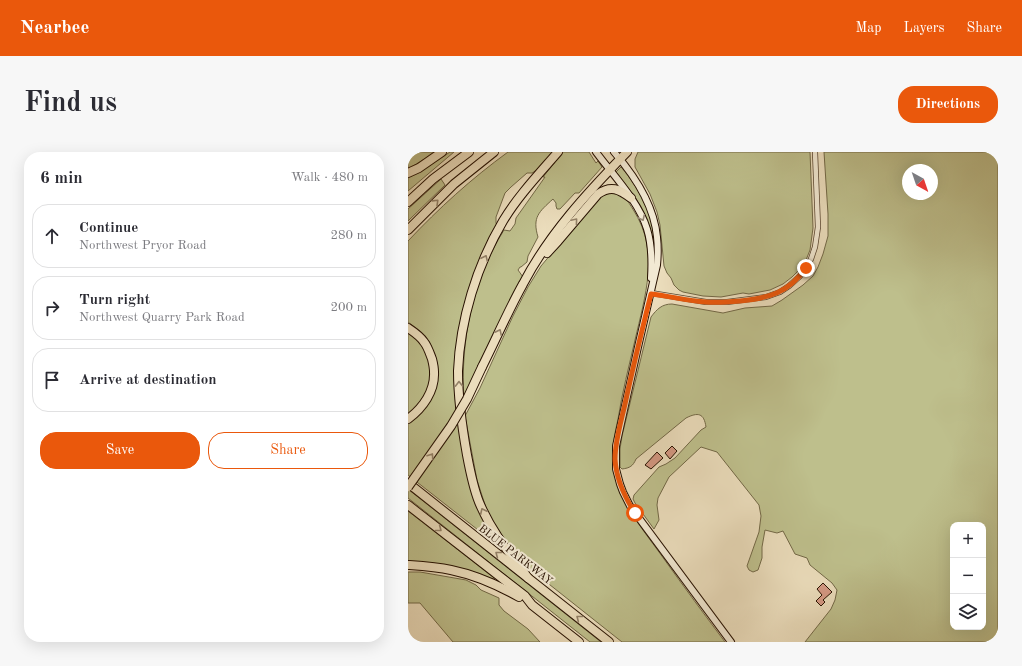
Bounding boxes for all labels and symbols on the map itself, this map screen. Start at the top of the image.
north arrow [902,164,938,200]
one-way arrow [431,199,439,207]
one-way arrow [637,214,645,222]
one-way arrow [571,218,578,226]
one-way arrow [480,255,488,262]
route end [797,259,815,277]
one-way arrow [494,328,502,336]
one-way arrow [455,381,463,387]
one-way arrow [426,453,433,460]
route start [626,504,644,522]
one-way arrow [480,508,488,516]
street label: BLUE PARKWAY [476,523,554,587]
one-way arrow [434,524,441,531]
one-way arrow [495,552,502,559]
one-way arrow [576,615,583,622]

